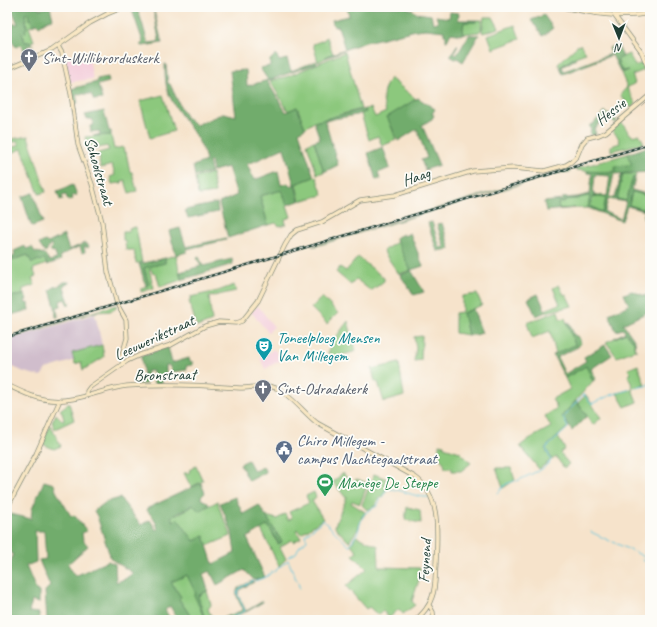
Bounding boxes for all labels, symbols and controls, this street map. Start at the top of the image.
north arrow [599,18,639,58]
text: N [613,41,623,55]
church icon: Sint-Willibrorduskerk [19,47,39,72]
place label: Sint-Willibrorduskerk [42,48,160,68]
street label: Hessie [591,93,631,130]
street label: Schoolstraat [80,135,119,209]
street label: Haag [400,163,434,191]
street label: Leeuwerikstraat [111,310,199,365]
place label: Toneelploeg Mensen Van Millegem [277,328,381,366]
theatre icon: Toneelploeg Mensen Van Millegem [254,336,274,361]
street label: Bronstraat [134,364,199,386]
church icon: Sint-Odradakerk [253,378,273,403]
place label: Sint-Odradakerk [276,379,368,399]
place label: Chiro Millegem - campus Nachtegaalstraat [297,431,439,469]
public building icon: Chiro Millegem - campus Nachtegaalstraat [274,439,294,464]
sports icon: Manège De Steppe [315,472,335,497]
place label: Manège De Steppe [338,473,439,493]
street label: Feynend [414,536,436,583]

